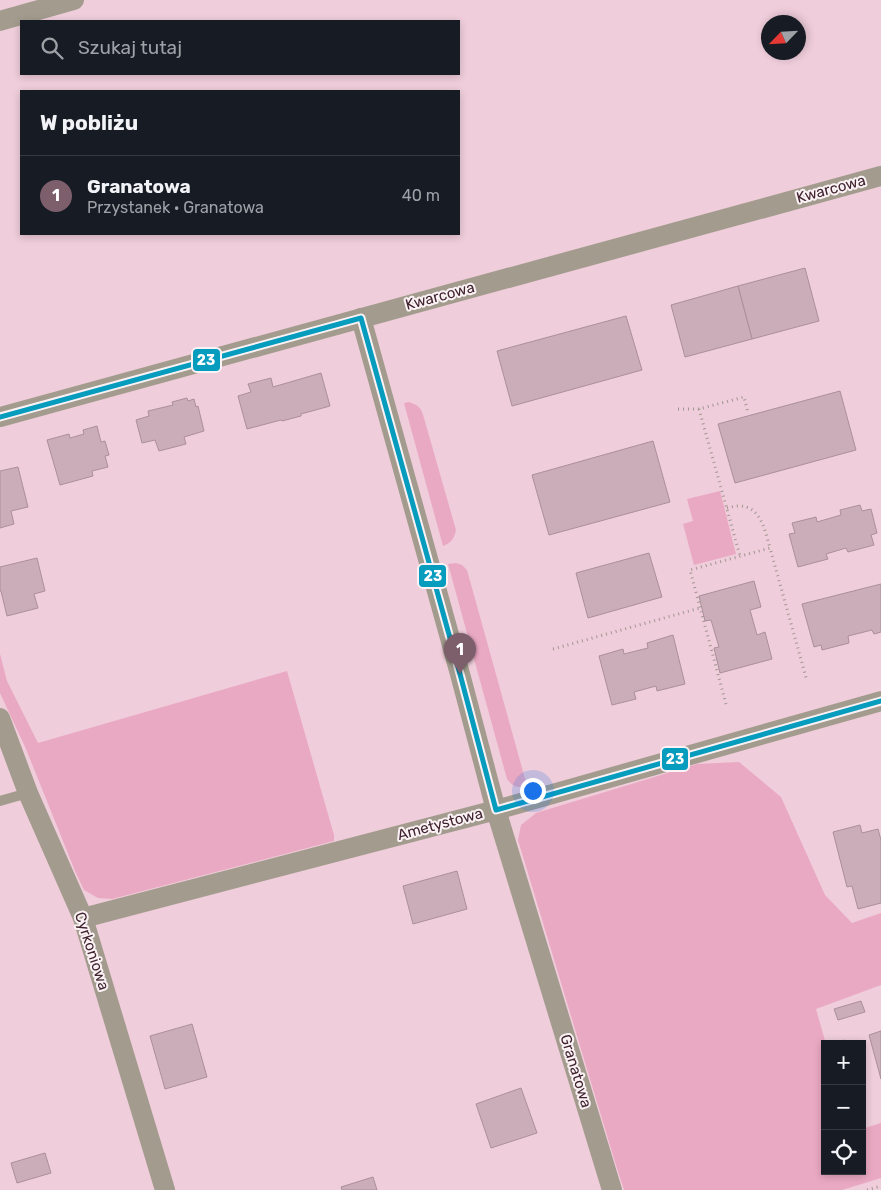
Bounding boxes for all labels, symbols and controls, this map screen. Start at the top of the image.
north arrow [761,15,806,60]
search box [20,20,460,75]
icon: search [38,34,66,62]
text: Szukaj tutaj [78,36,182,59]
text: W pobliżu [40,110,138,135]
street label: Kwarcowa [794,171,868,207]
text: Granatowa [87,175,191,198]
text: 1 [52,186,60,205]
text: 40 m [402,186,440,205]
text: Przystanek · Granatowa [87,198,264,217]
street label: Kwarcowa [403,278,477,314]
line badge: 23 [192,348,221,372]
text: 23 [197,352,215,369]
line badge: 23 [418,564,447,588]
text: 23 [424,568,442,585]
pin: 1 [444,633,476,674]
line badge: 23 [661,747,689,771]
text: 23 [666,751,684,768]
your location [520,778,546,804]
street label: Ametystowa [395,804,485,844]
street label: Cyrkoniowa [71,910,113,992]
street label: Granatowa [556,1032,596,1110]
map controls [821,1040,866,1175]
button: + [821,1040,866,1085]
button: − [821,1085,866,1130]
button: locate [821,1130,866,1175]

